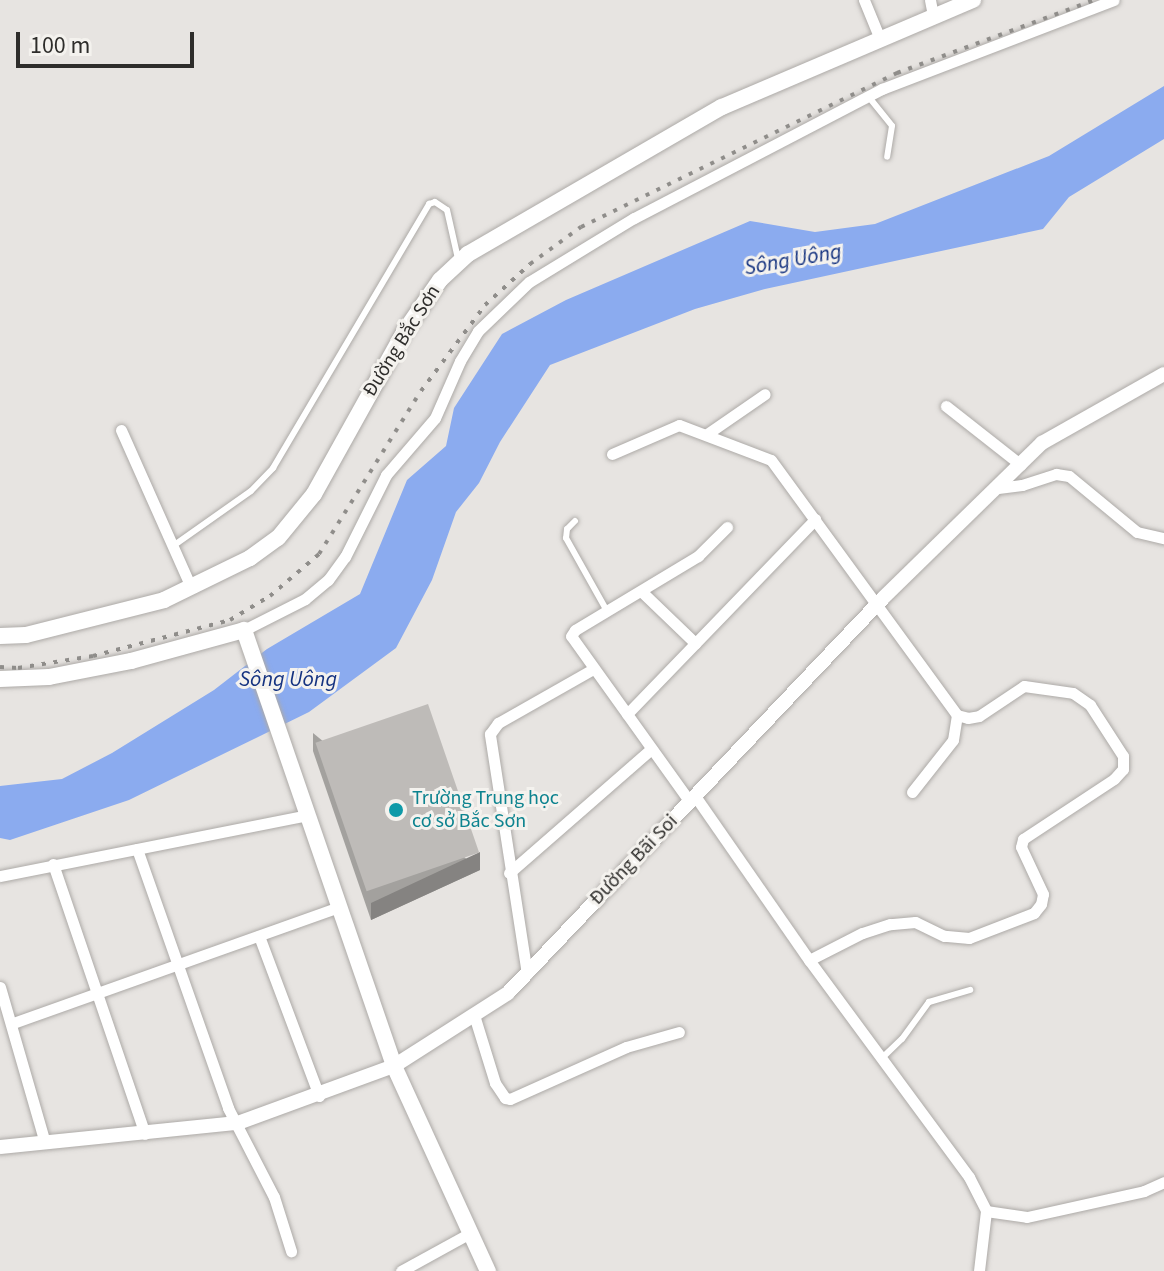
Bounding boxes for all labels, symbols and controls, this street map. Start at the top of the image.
scale bar [20,16,198,66]
text: 100 m [30,28,90,63]
water label: Sông Uông [742,238,844,282]
street label: Đường Bắc Sơn [358,281,446,401]
water label: Sông Uông [239,667,337,693]
place label: Trường Trung học cơ sở Bắc Sơn [412,786,559,833]
marker: Trường Trung học cơ sở Bắc Sơn [387,801,405,819]
street label: Đường Bãi Soi [585,810,683,910]

